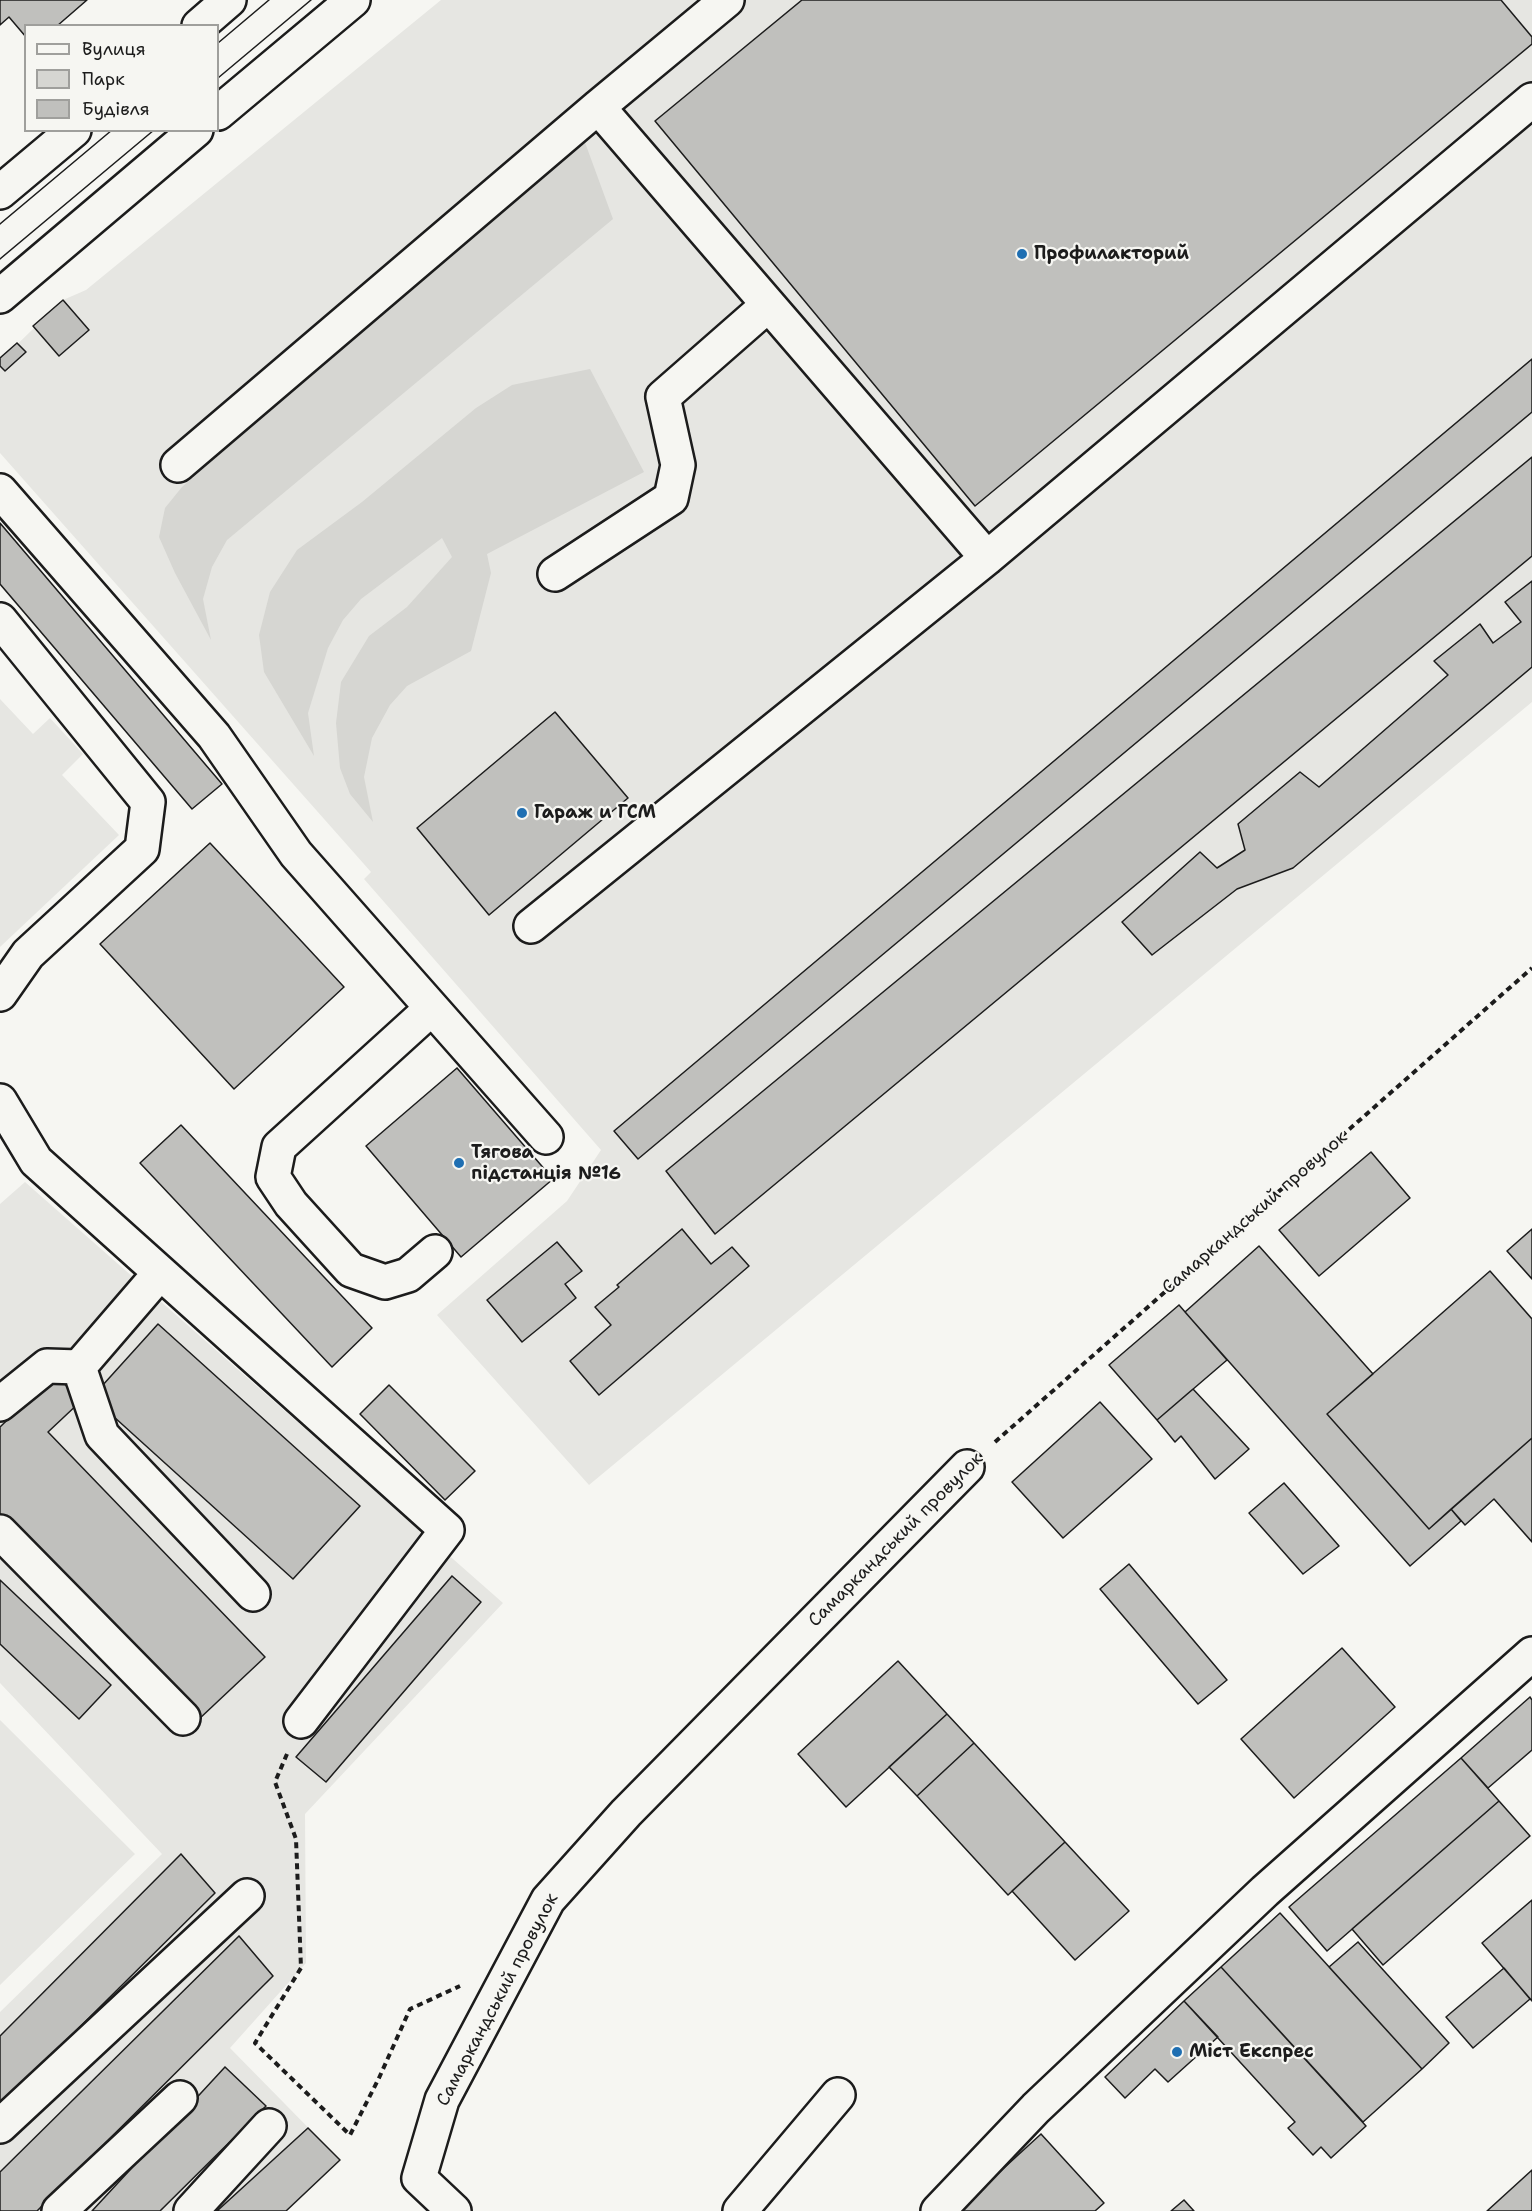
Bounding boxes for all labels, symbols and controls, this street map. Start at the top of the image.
legend [24,24,219,132]
text: Вулиця [82,37,146,61]
text: Парк [82,67,125,91]
text: Будівля [82,97,150,121]
place label: Профилакторий [1034,243,1189,265]
marker: Профилакторий [1015,247,1029,261]
place label: Гараж и ГСМ [534,802,656,824]
marker: Гараж и ГСМ [515,806,529,820]
street label: Самаркандський провулок [1158,1127,1352,1299]
place label: Тягова пiдстанцiя №16 [471,1142,621,1184]
marker: Тягова пiдстанцiя №16 [452,1156,466,1170]
street label: Самаркандський провулок [804,1448,988,1632]
street label: Самаркандський провулок [433,1890,563,2110]
place label: Міст Експрес [1189,2041,1314,2063]
marker: Міст Експрес [1170,2045,1184,2059]

